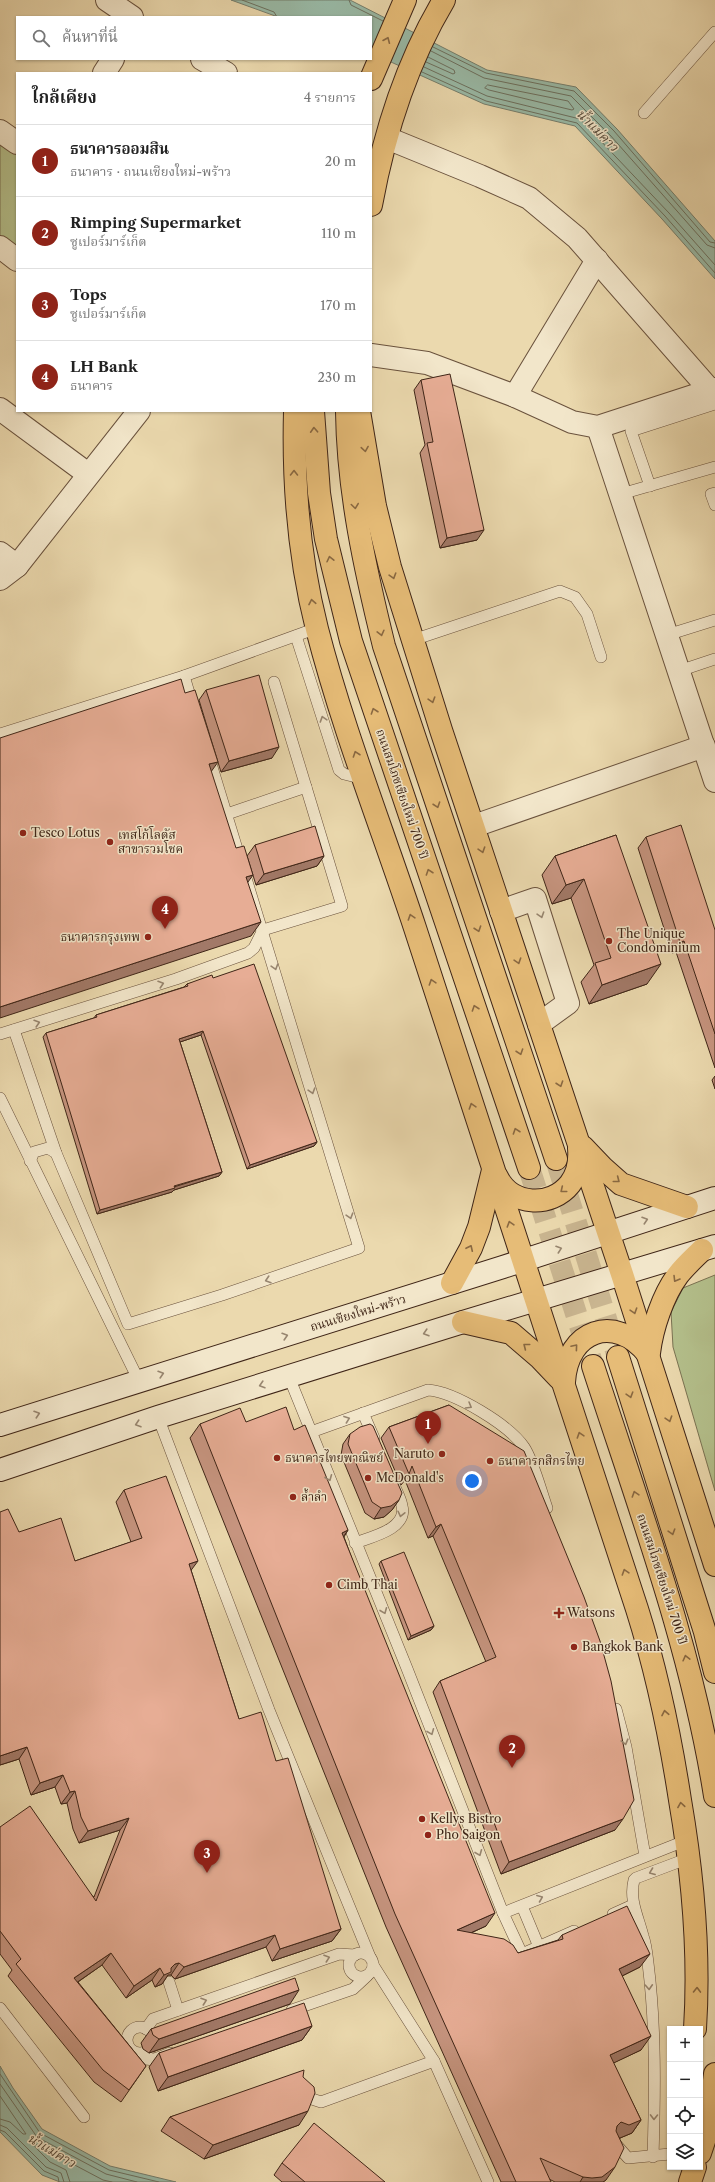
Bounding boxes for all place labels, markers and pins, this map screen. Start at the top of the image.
place label: Tesco Lotus [31,825,100,840]
place label: เทสโก้โลตัส สาขารวมโชค [118,826,183,856]
marker: Tesco Lotus [18,828,28,838]
marker: เทสโก้โลตัส สาขารวมโชค [105,837,115,847]
pin: 4 [152,896,178,929]
place label: The Unique Condominium [617,926,700,955]
place label: ธนาคารกรุงเทพ [60,929,140,945]
marker: ธนาคารกรุงเทพ [143,932,153,942]
marker: The Unique Condominium [604,936,614,946]
pin: 1 [415,1411,441,1444]
place label: Naruto [394,1446,434,1461]
place label: ธนาคารไทยพาณิชย์ [285,1449,384,1465]
marker: Naruto [437,1449,447,1459]
place label: ธนาคารกสิกรไทย [498,1452,585,1468]
marker: ธนาคารไทยพาณิชย์ [272,1453,282,1463]
marker: ธนาคารกสิกรไทย [485,1456,495,1466]
place label: McDonald's [376,1470,444,1485]
marker: McDonald's [363,1473,373,1483]
place label: ล้ำลำ [301,1488,327,1504]
marker: ล้ำลำ [288,1492,298,1502]
place label: Cimb Thai [337,1577,398,1592]
marker: Cimb Thai [324,1580,334,1590]
place label: Watsons [566,1605,615,1620]
marker: Watsons [554,1608,564,1618]
place label: Bangkok Bank [582,1639,664,1654]
marker: Bangkok Bank [569,1642,579,1652]
pin: 2 [499,1735,525,1768]
place label: Kellys Bistro [430,1811,501,1826]
marker: Kellys Bistro [417,1814,427,1824]
place label: Pho Saigon [436,1827,501,1842]
marker: Pho Saigon [423,1830,433,1840]
pin: 3 [194,1840,220,1873]

